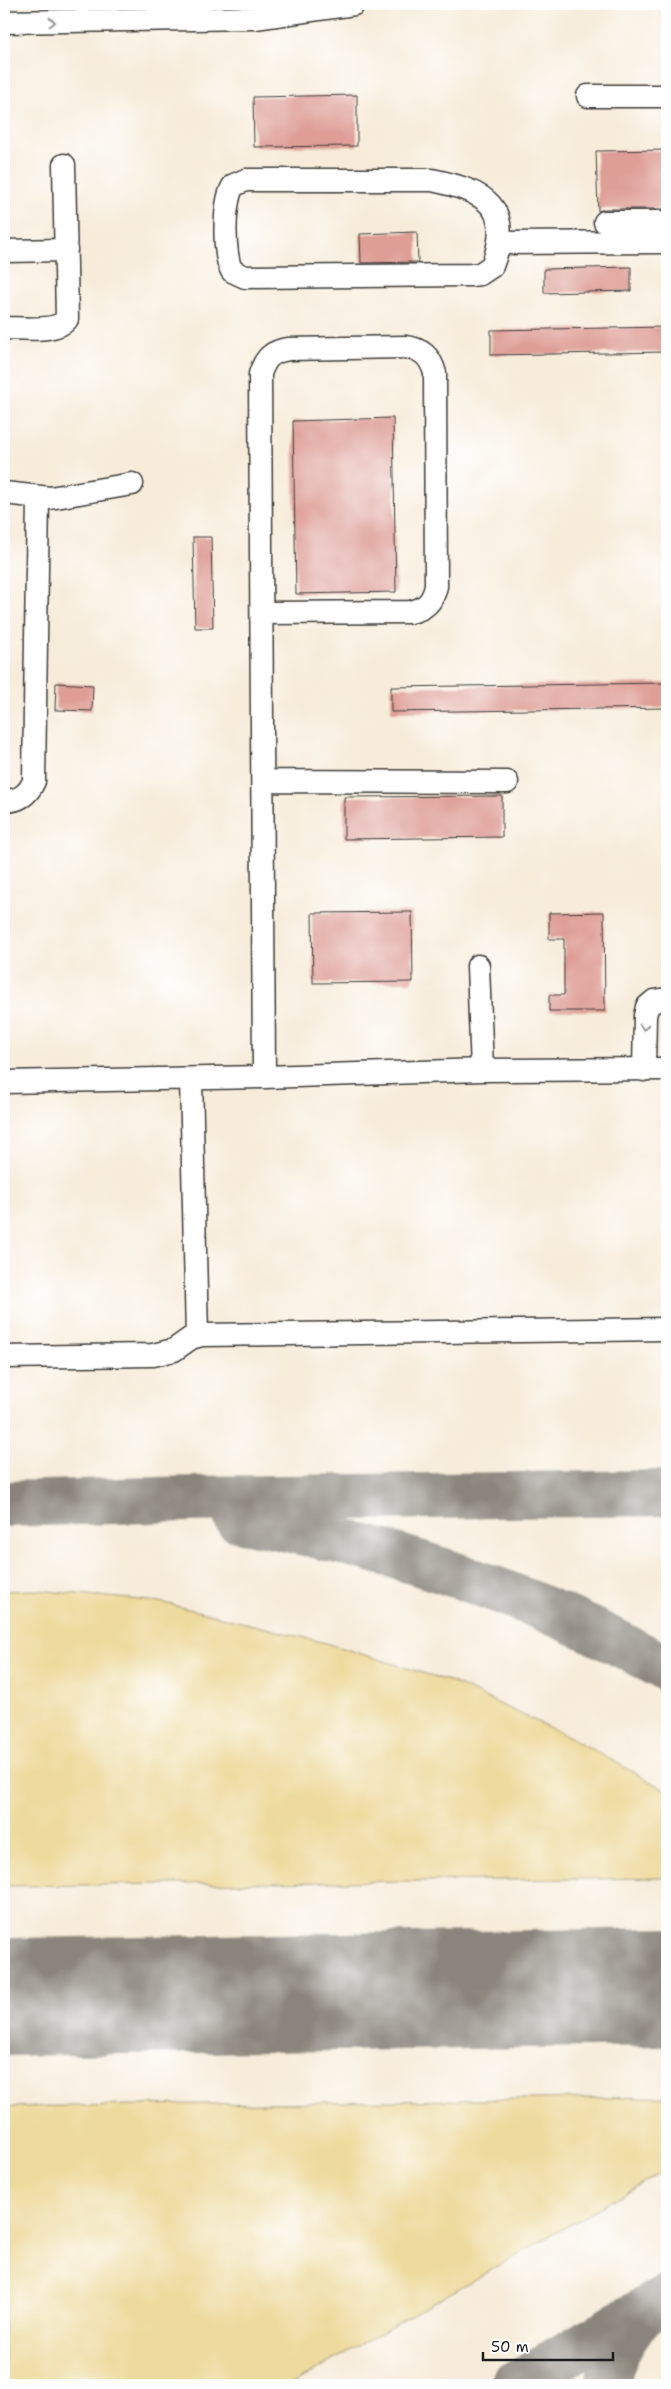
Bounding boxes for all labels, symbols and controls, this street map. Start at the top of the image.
one-way arrow [49,16,57,27]
one-way arrow [639,1023,650,1031]
scale bar [483,2329,614,2361]
text: 50 m [491,2337,529,2357]

